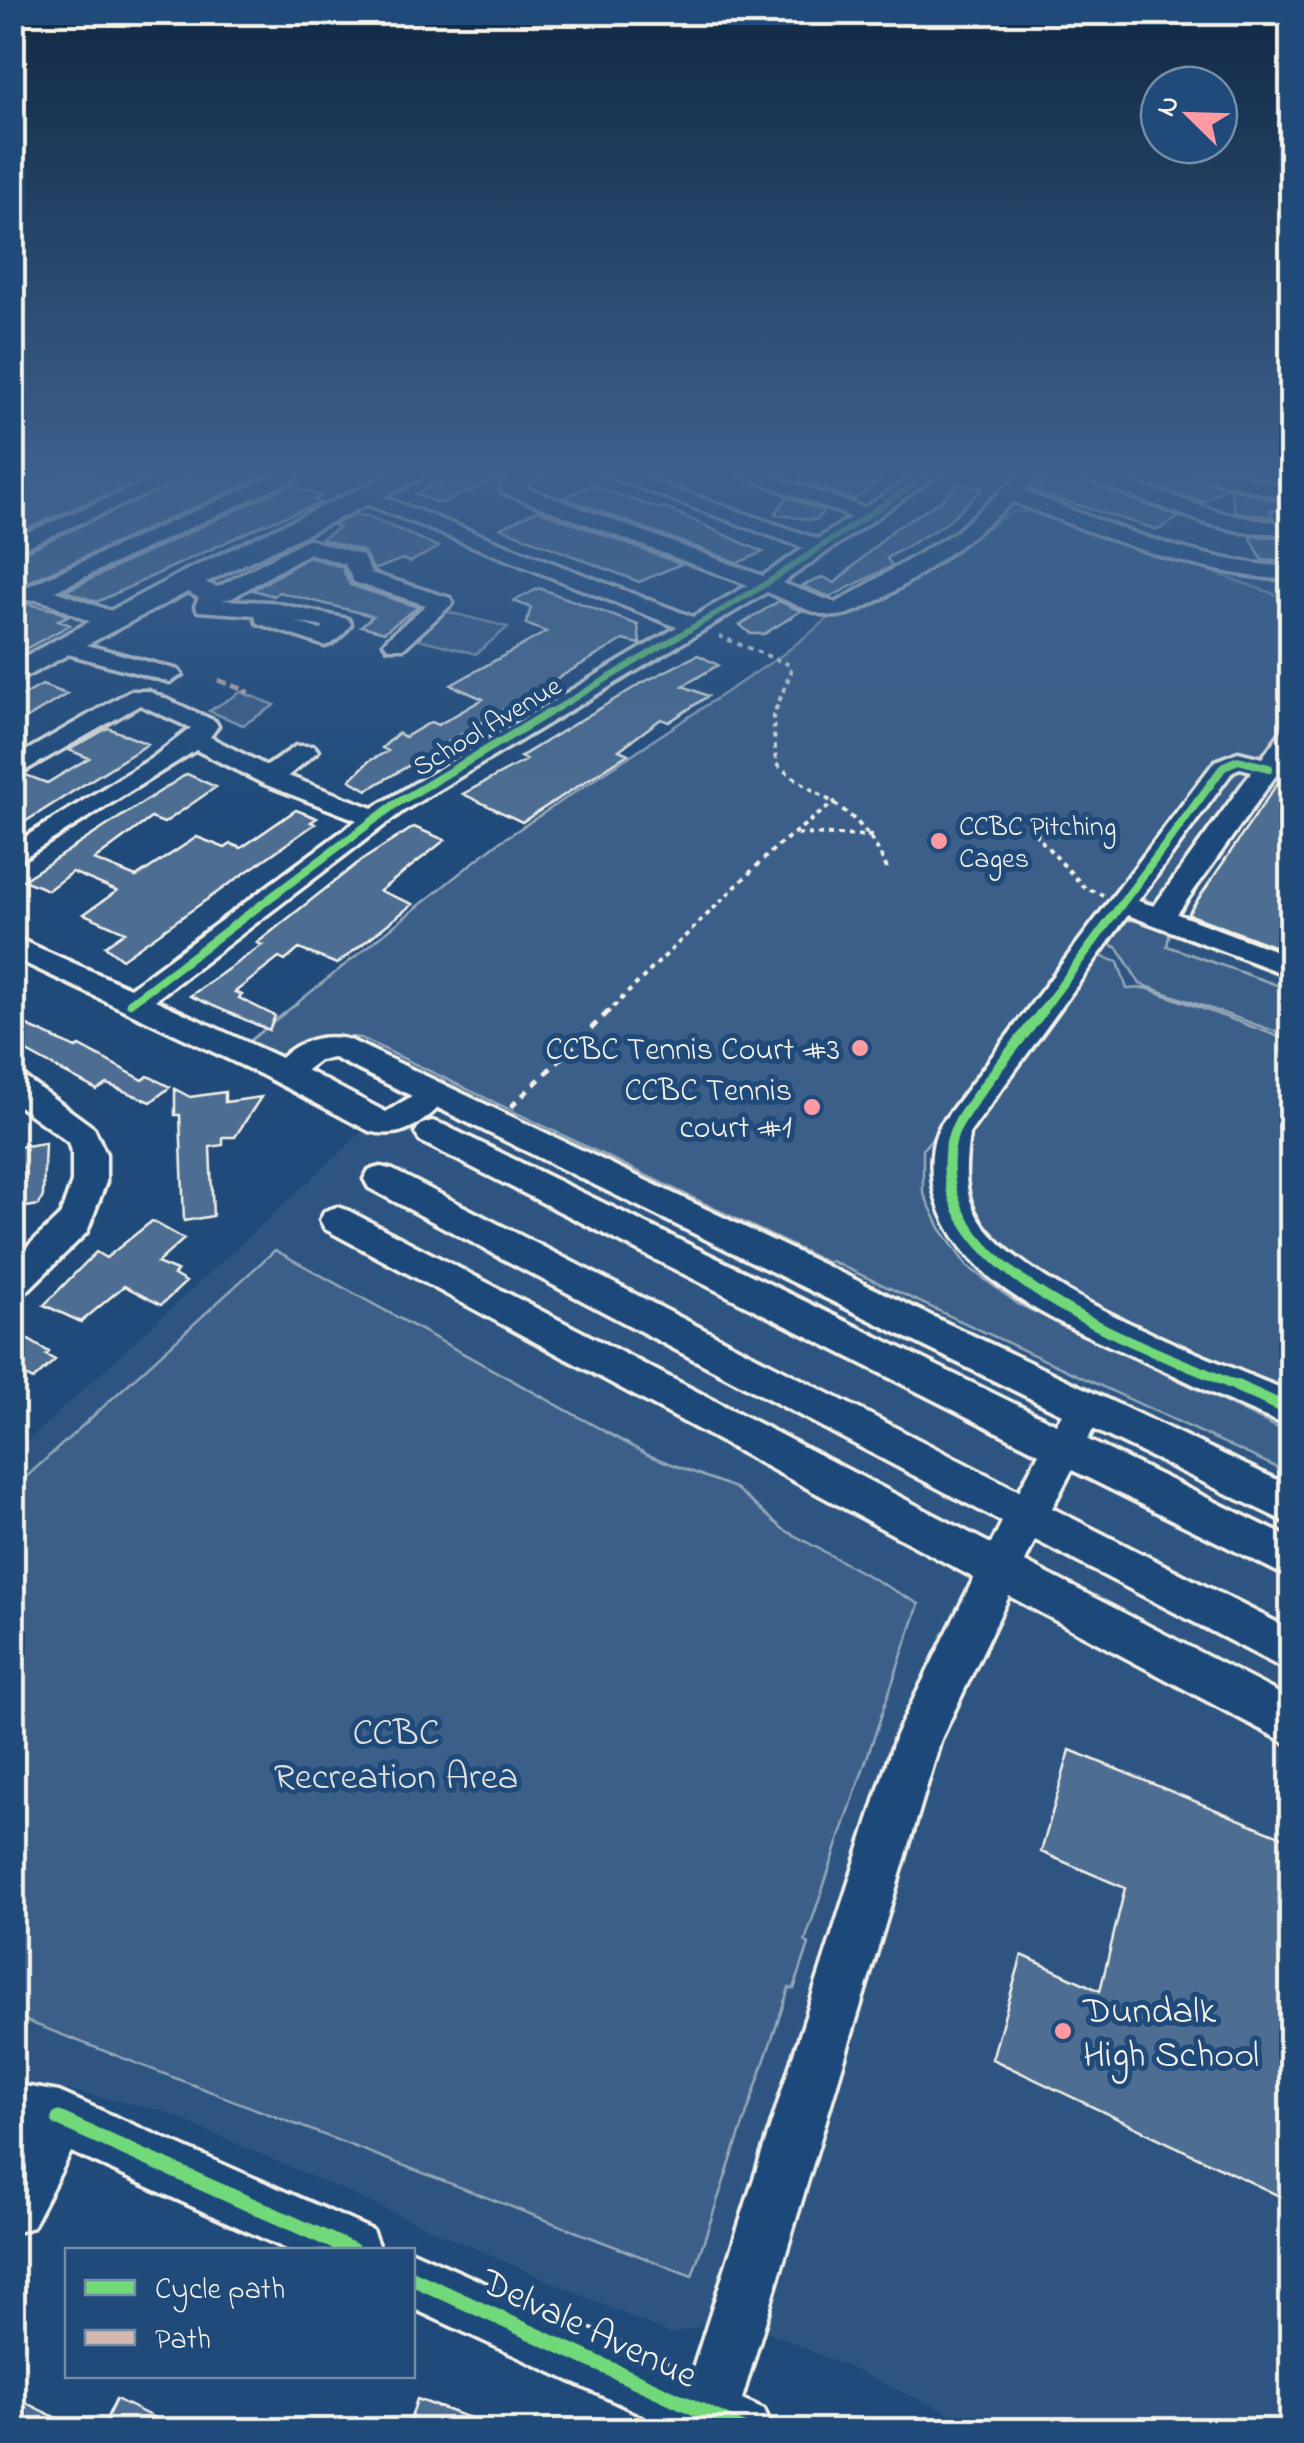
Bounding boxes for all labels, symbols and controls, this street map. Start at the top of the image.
north arrow [1139,65,1239,165]
text: N [1147,90,1192,123]
street label: School Avenue [405,667,570,789]
place label: CCBC Pitching Cages [959,808,1116,881]
marker: CCBC Pitching Cages [928,830,950,852]
place label: CCBC Tennis Court #3 [546,1028,840,1075]
marker: CCBC Tennis Court #3 [849,1037,871,1059]
place label: CCBC Tennis court #1 [624,1069,792,1153]
marker: CCBC Tennis court #1 [801,1096,823,1118]
park label: CCBC Recreation Area [274,1707,518,1807]
place label: Dundalk High School [1082,1985,1259,2085]
marker: Dundalk High School [1052,2020,1074,2042]
legend [65,2248,415,2378]
street label: Delvale Avenue [470,2256,707,2406]
text: Cycle path [155,2269,285,2313]
text: Path [155,2319,211,2363]

